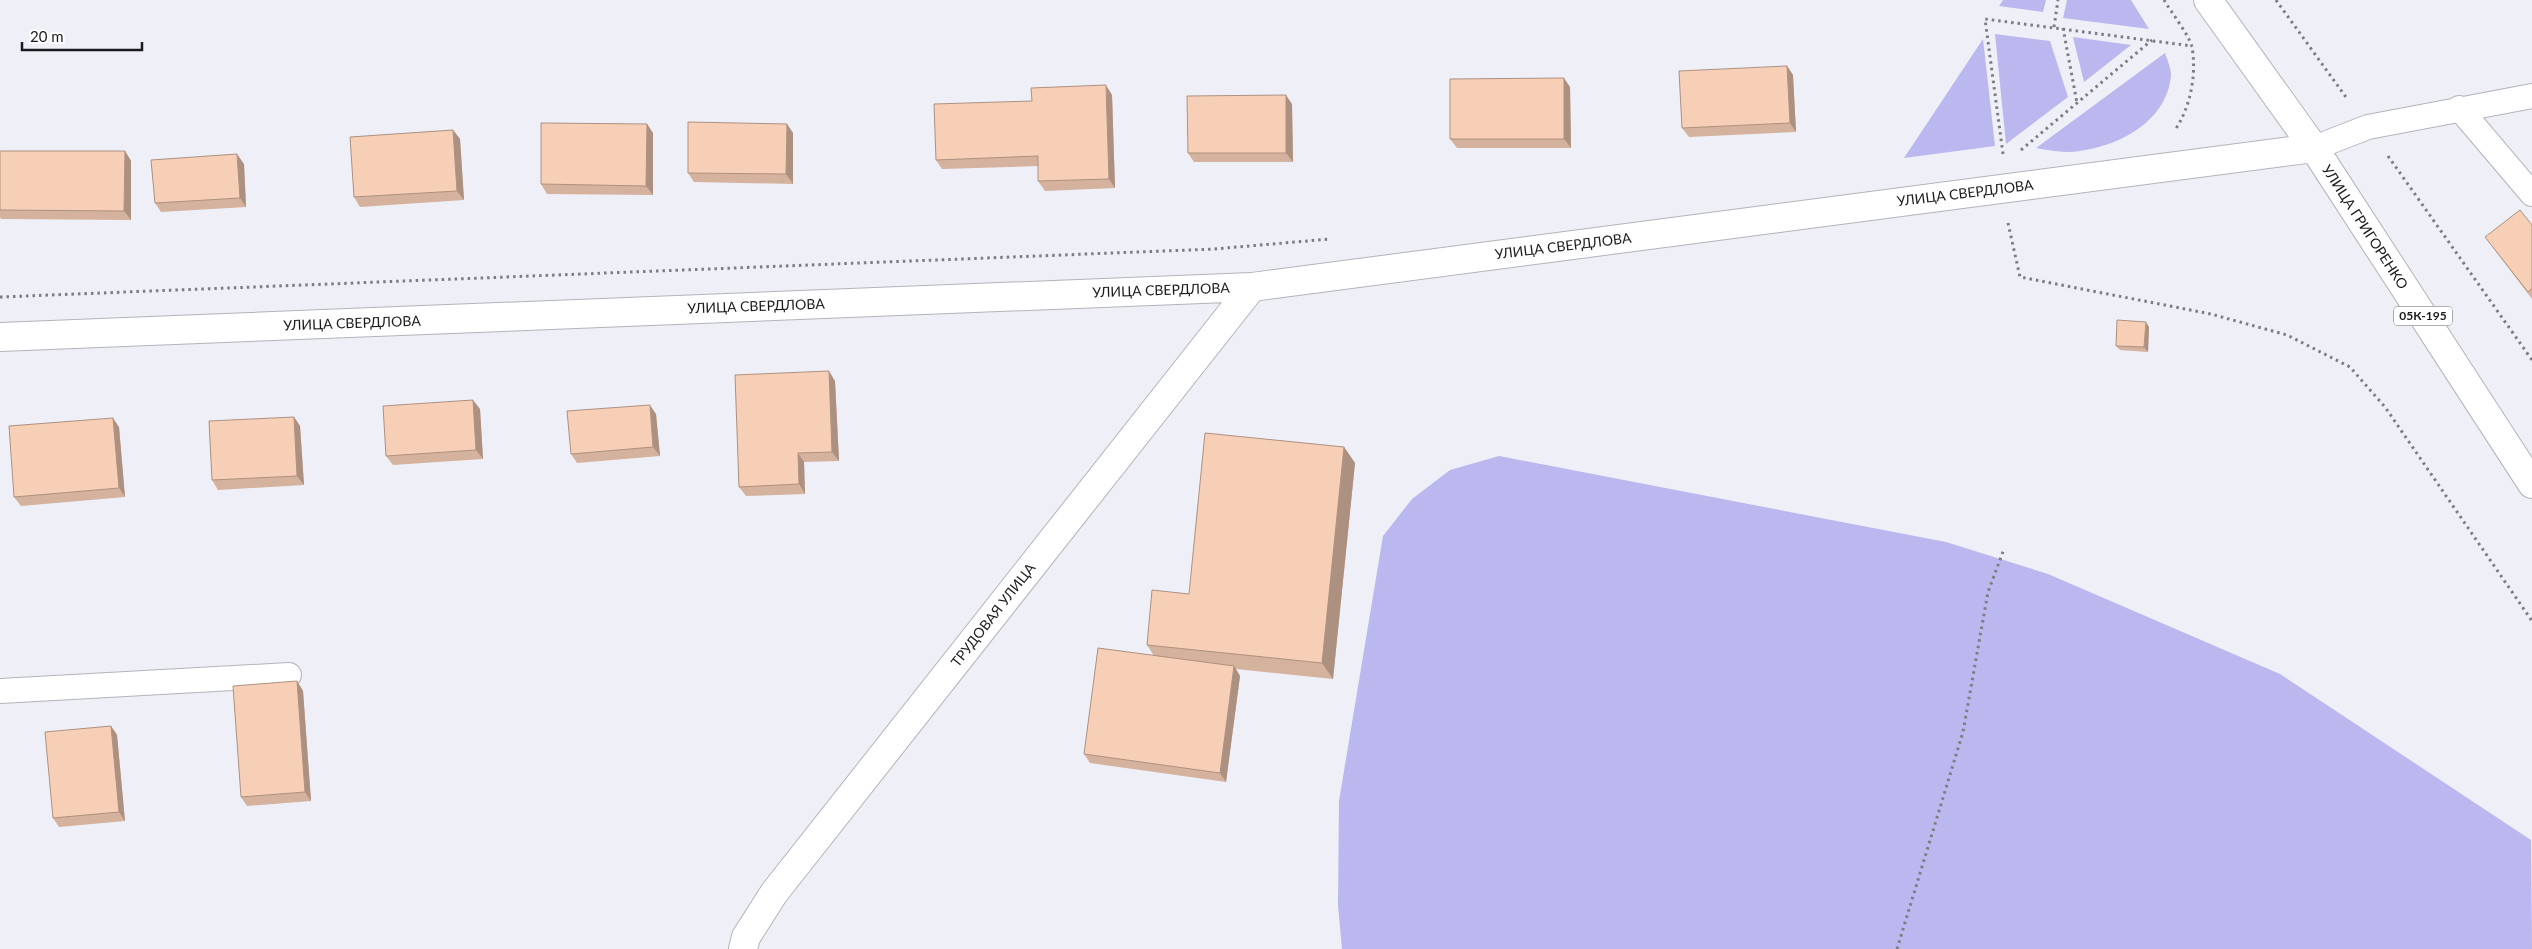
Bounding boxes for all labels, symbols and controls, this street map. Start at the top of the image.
scale bar [22,20,142,52]
text: 20 m [30,27,64,45]
street label: УЛИЦА ГРИГОРЕНКО [2319,161,2412,292]
street label: УЛИЦА СВЕРДЛОВА [1896,176,2035,209]
street label: УЛИЦА СВЕРДЛОВА [1494,229,1633,262]
street label: УЛИЦА СВЕРДЛОВА [1092,279,1230,300]
street label: УЛИЦА СВЕРДЛОВА [687,295,825,316]
road number: 05К-195 [2394,306,2452,326]
street label: УЛИЦА СВЕРДЛОВА [283,312,421,333]
street label: ТРУДОВАЯ УЛИЦА [947,559,1039,670]

